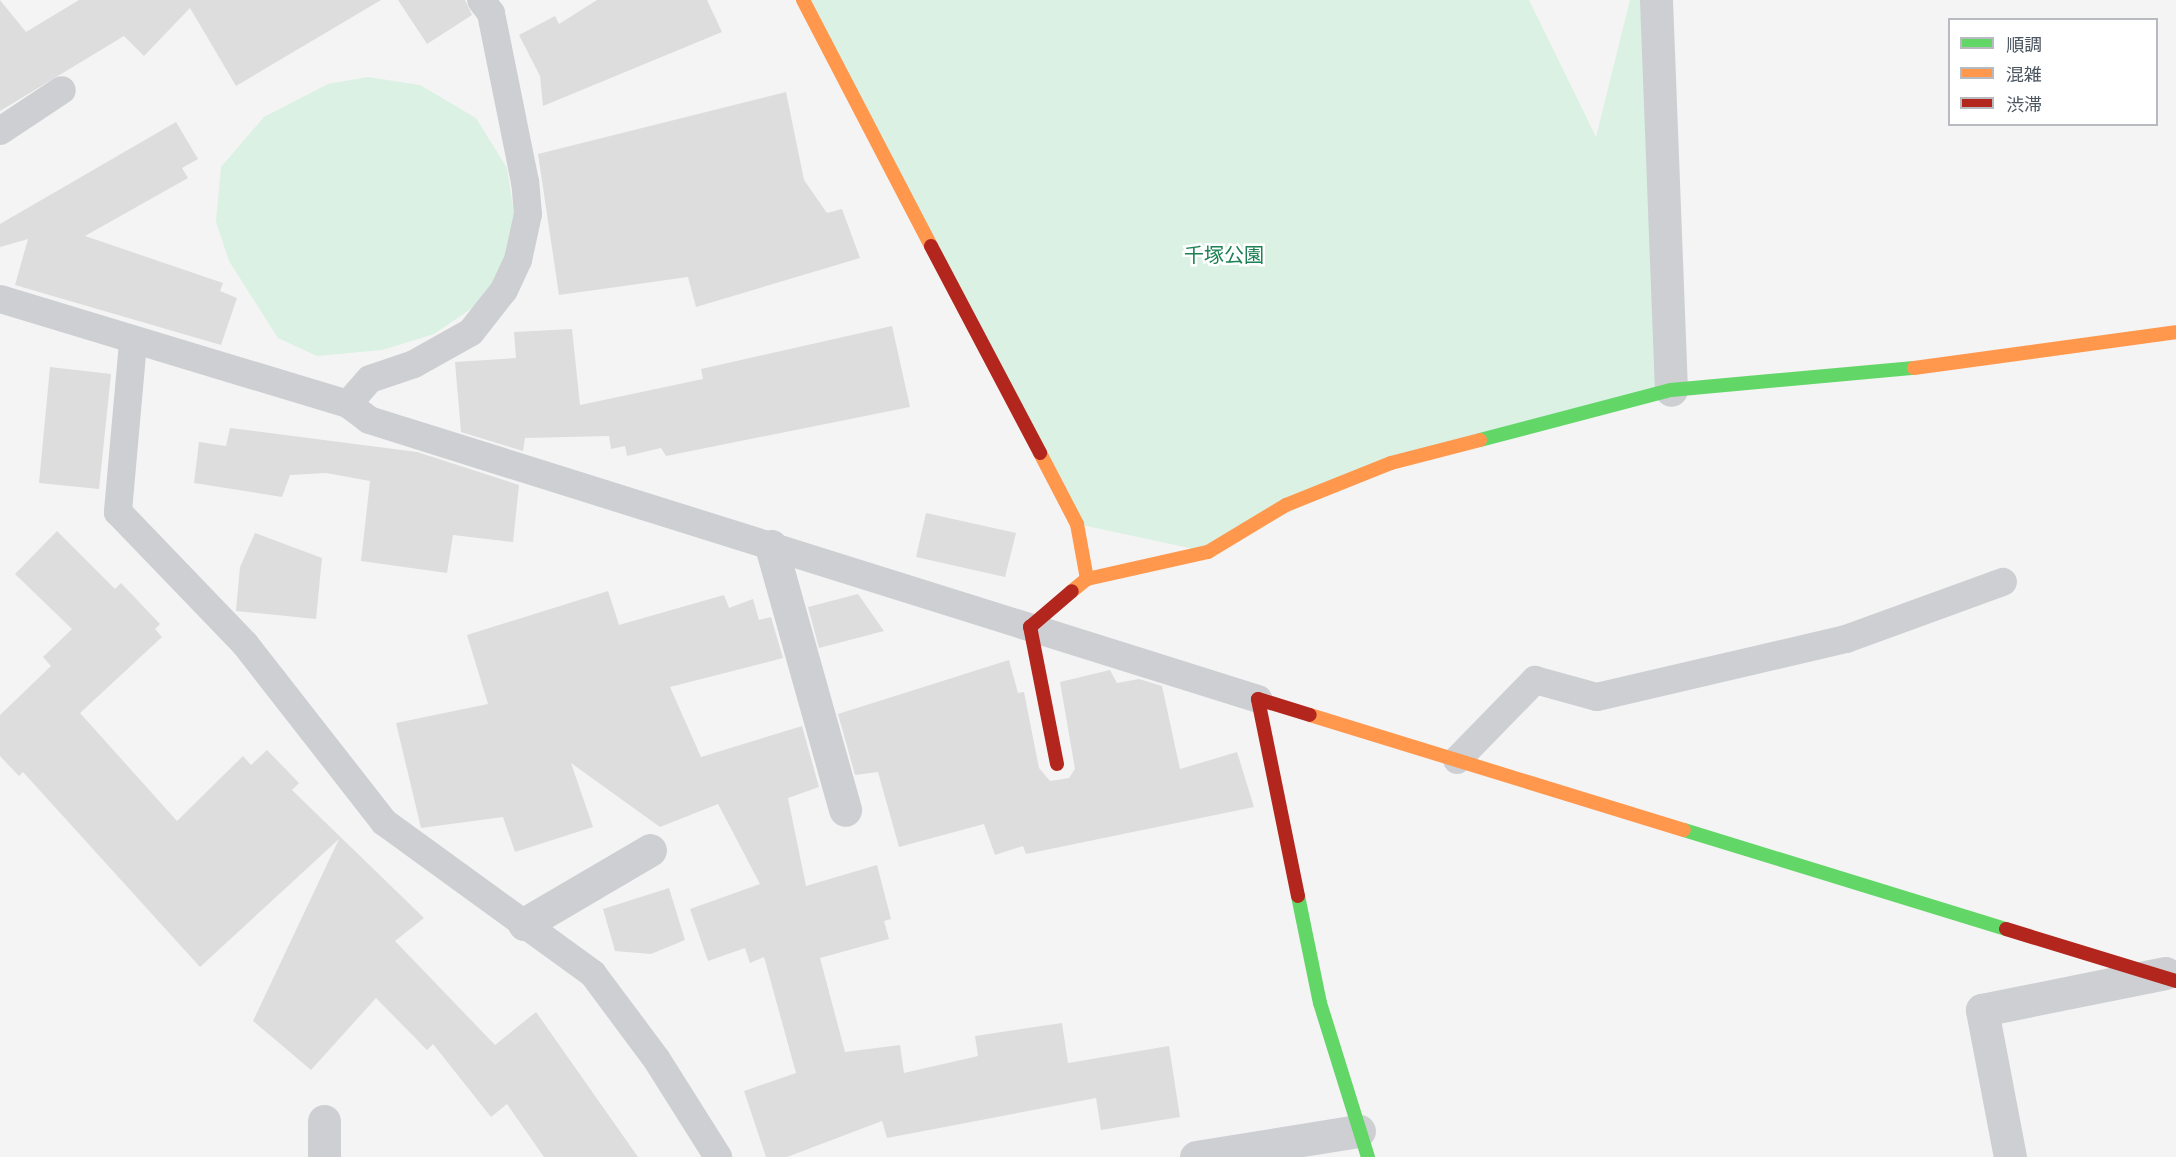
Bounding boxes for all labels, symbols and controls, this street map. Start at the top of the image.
legend [1948,18,2158,126]
text: 順調 [2006,34,2042,55]
text: 混雑 [2006,64,2042,85]
text: 渋滞 [2006,94,2042,115]
park label: 千塚公園 [1184,243,1264,267]

